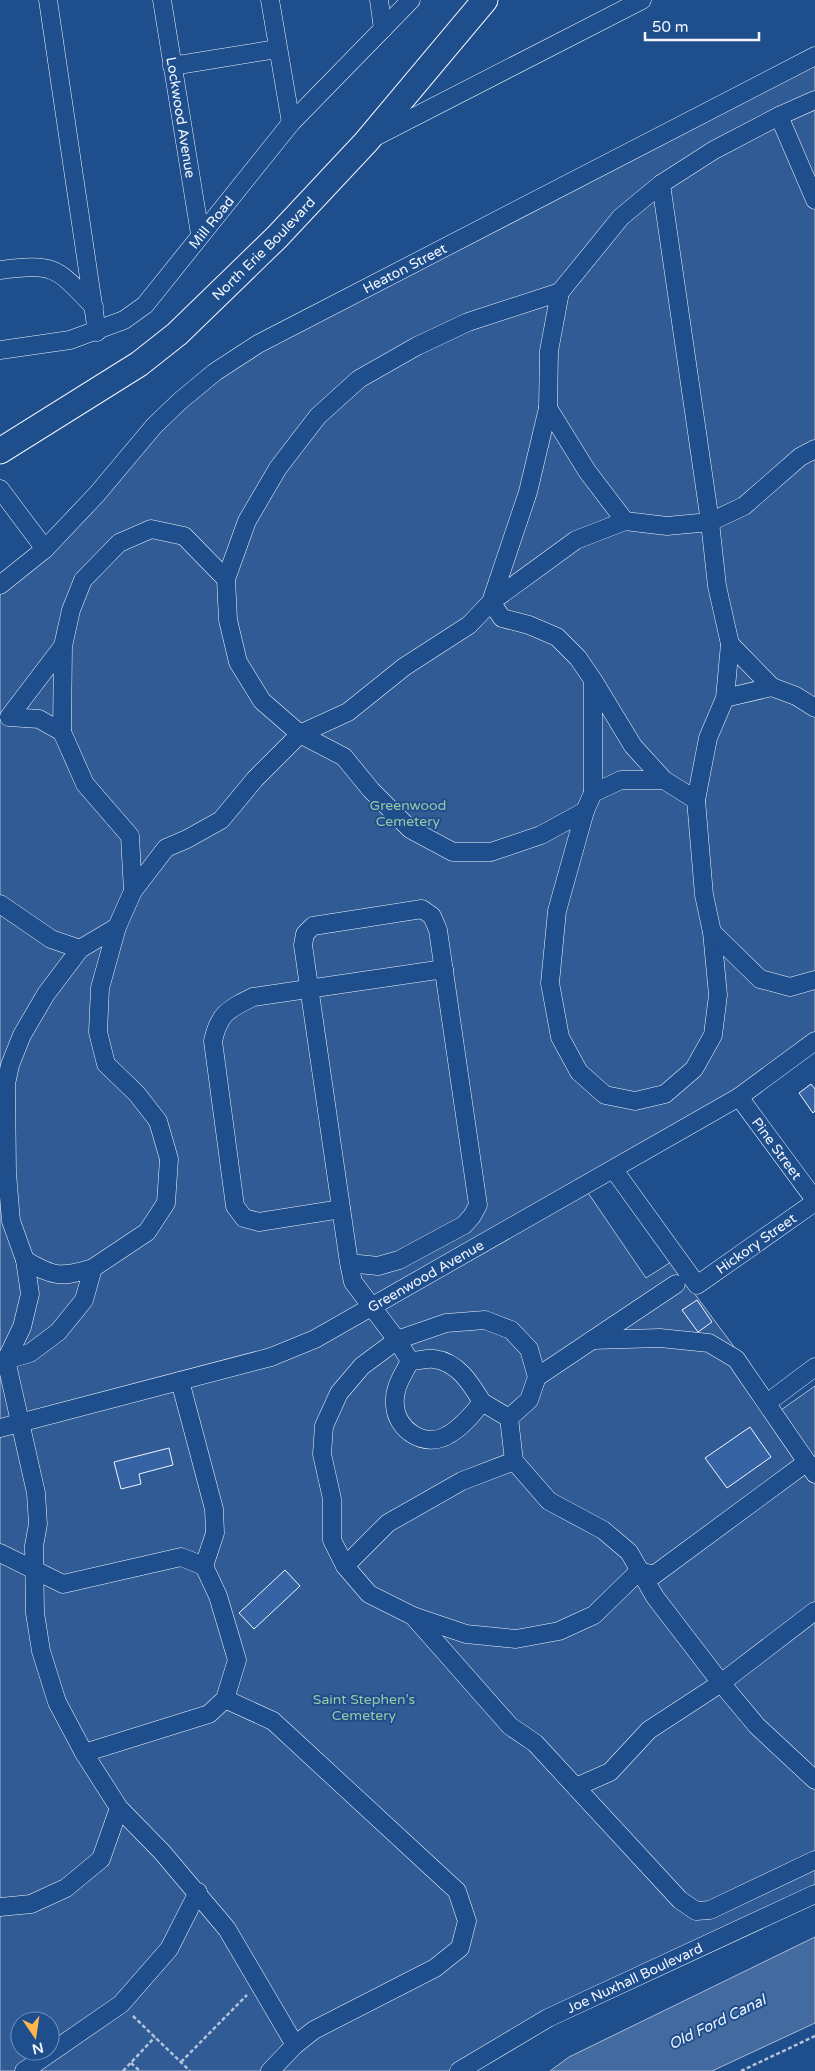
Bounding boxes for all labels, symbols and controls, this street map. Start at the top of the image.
scale bar [645,10,759,42]
text: 50 m [652,18,689,36]
street label: Lockwood Avenue [162,56,199,179]
street label: Mill Road [185,193,238,252]
street label: North Erie Boulevard [209,194,319,304]
street label: Heaton Street [360,240,450,297]
park label: Greenwood Cemetery [370,797,446,830]
street label: Pine Street [748,1114,805,1184]
street label: Hickory Street [713,1210,800,1278]
street label: Greenwood Avenue [365,1237,487,1316]
park label: Saint Stephen’s Cemetery [313,1691,415,1724]
street label: Joe Nuxhall Boulevard [564,1939,705,2017]
water label: Old Ford Canal [665,1990,771,2053]
north arrow [10,2011,60,2061]
text: N [30,2039,45,2058]

